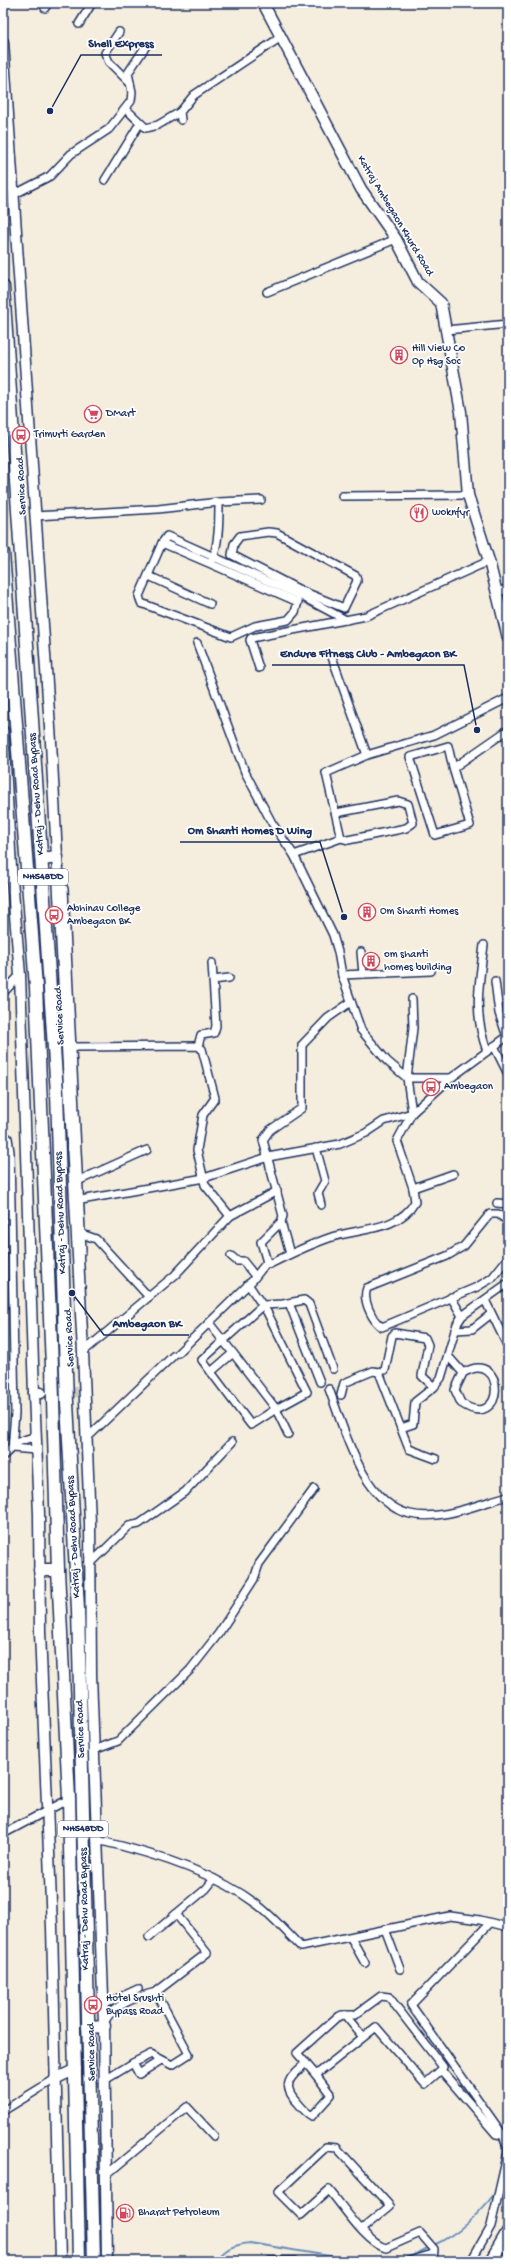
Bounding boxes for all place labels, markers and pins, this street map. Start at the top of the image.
callout: Shell Express [81,31,162,55]
place label: Hill View Co Op Hsg Soc [412,343,465,368]
building icon: Hill View Co Op Hsg Soc [389,345,409,365]
supermarket icon: DMart [83,404,103,424]
place label: DMart [105,408,137,420]
bus stop icon: Trimurti Garden [11,425,31,445]
place label: Trimurti Garden [33,429,106,441]
restaurant icon: woknfyr [409,503,429,523]
place label: woknfyr [432,506,470,519]
callout: Endure Fitness Club - Ambegaon BK [272,641,464,665]
callout: Om Shanti Homes D Wing [180,818,320,842]
building icon: Om Shanti Homes [357,902,377,922]
place label: Abhinav College Ambegaon BK [67,903,141,928]
bus stop icon: Abhinav College Ambegaon BK [44,905,64,925]
place label: Om Shanti Homes [380,906,459,918]
place label: om shanti homes building [384,949,452,974]
building icon: om shanti homes building [361,951,381,971]
bus stop icon: Ambegaon [421,1077,441,1097]
place label: Ambegaon [444,1081,494,1093]
callout: Ambegaon BK [104,1311,189,1335]
place label: Hotel Srushti Bypass Road [105,1993,165,2018]
bus stop icon: Hotel Srushti Bypass Road [83,1995,103,2015]
fuel station icon: Bharat Petroleum [115,2203,135,2223]
place label: Bharat Petroleum [137,2207,220,2219]

